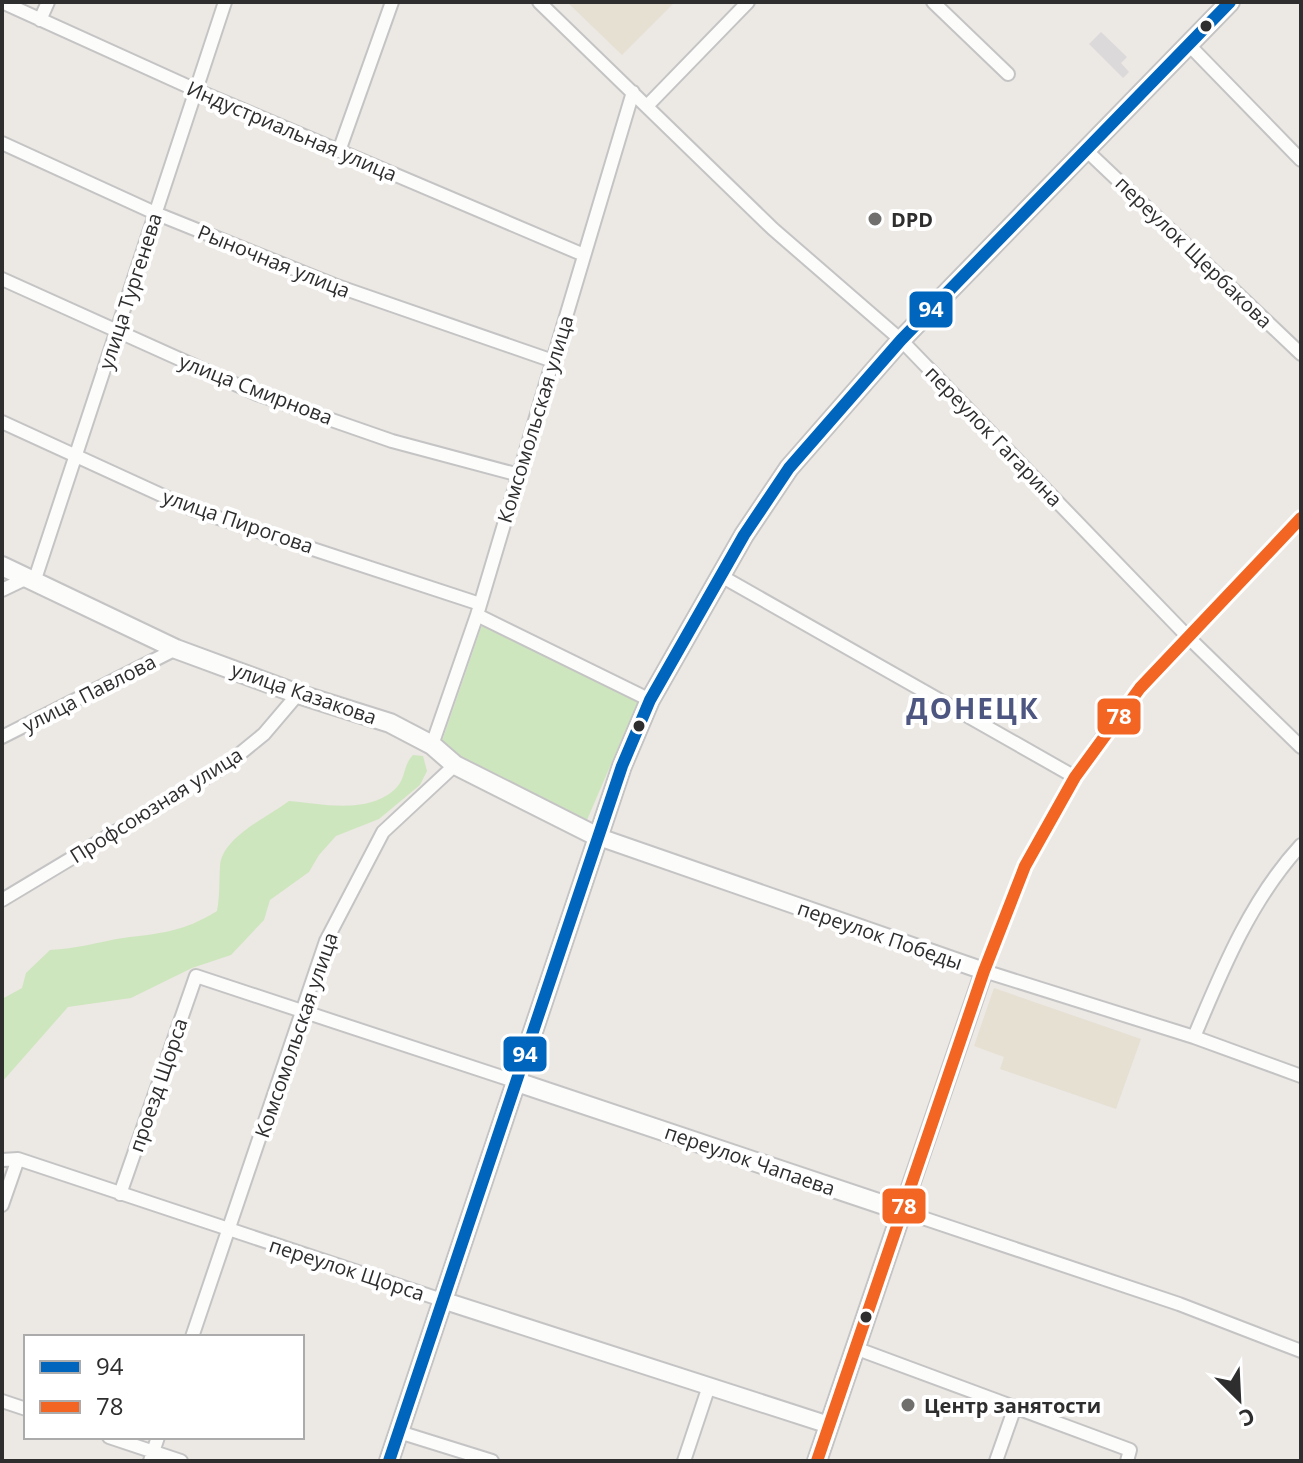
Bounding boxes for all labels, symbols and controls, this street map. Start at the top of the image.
unlabelled marker [1198,18,1214,34]
street label: Индустриальная улица [183,75,401,187]
street label: переулок Щербакова [1110,170,1278,334]
place label: DPD [891,206,933,233]
street label: улица Тургенева [92,209,168,373]
marker: DPD [866,210,884,228]
street label: Рыночная улица [194,218,354,304]
line badge: 94 [908,290,954,329]
text: 94 [918,293,944,323]
street label: Комсомольская улица [491,312,579,526]
street label: улица Смирнова [175,347,337,431]
street label: переулок Гагарина [920,360,1068,512]
street label: улица Пирогова [159,483,317,559]
street label: улица Павлова [18,648,160,738]
street label: улица Казакова [228,655,380,731]
district label: ДОНЕЦК [906,689,1040,727]
line badge: 78 [1096,697,1142,736]
text: 78 [1106,700,1132,730]
unlabelled marker [631,718,647,734]
street label: Профсоюзная улица [65,741,247,869]
street label: переулок Победы [794,894,966,976]
street label: Комсомольская улица [248,929,344,1141]
street label: проезд Щорса [122,1014,194,1156]
line badge: 94 [502,1035,548,1073]
text: 94 [512,1038,538,1068]
street label: переулок Чапаева [661,1118,839,1202]
line badge: 78 [881,1187,927,1225]
text: 78 [891,1190,917,1220]
street label: переулок Щорса [266,1231,428,1307]
unlabelled marker [858,1309,874,1325]
legend [24,1335,304,1439]
text: 94 [96,1349,124,1382]
north arrow [1199,1359,1279,1439]
text: 78 [96,1389,123,1422]
place label: Центр занятости [924,1392,1101,1419]
marker: Центр занятости [899,1396,917,1414]
text: С [1235,1402,1260,1435]

